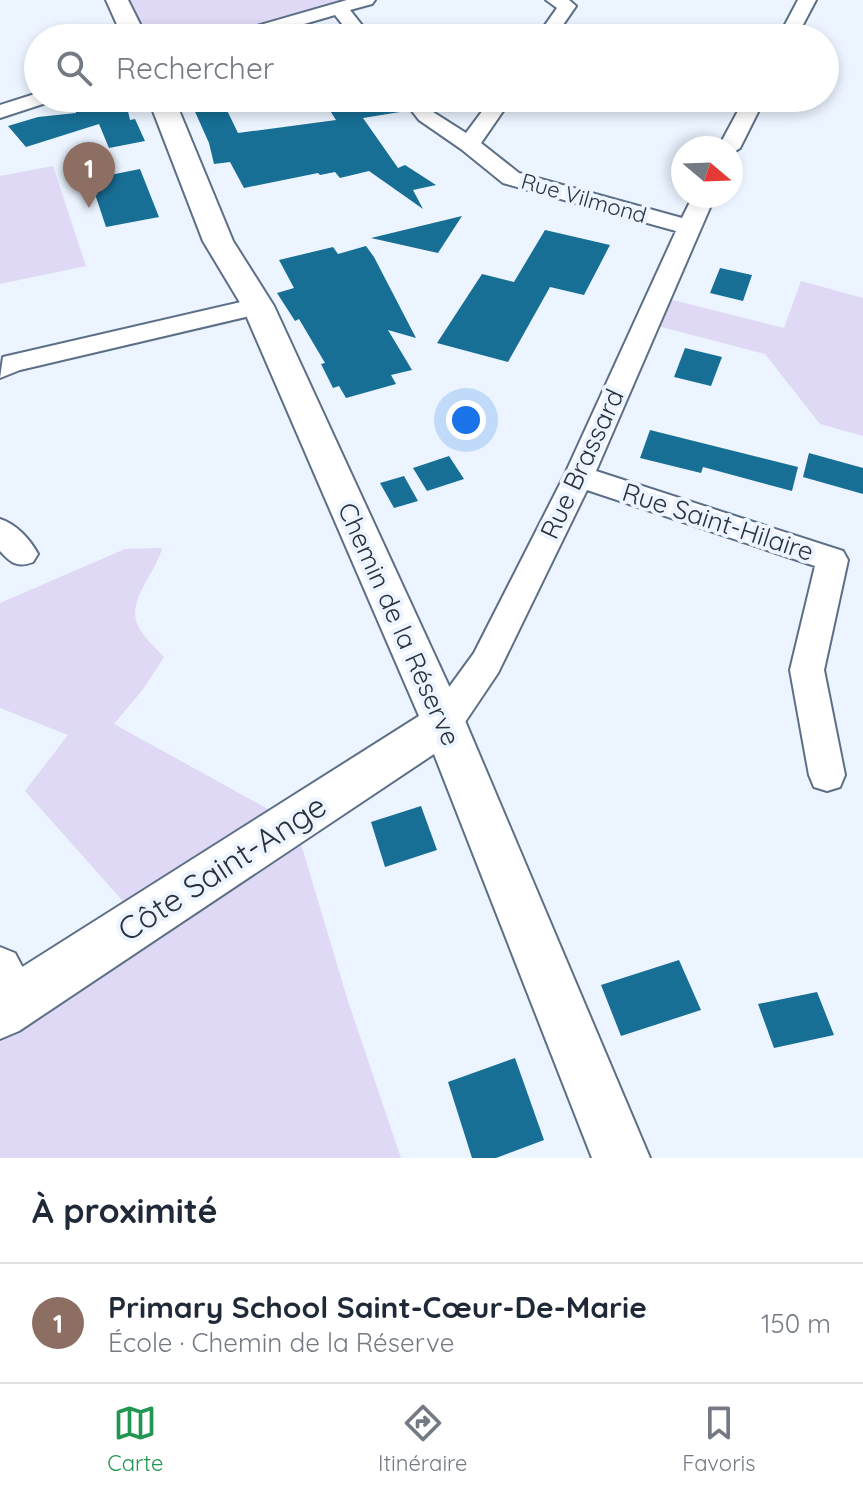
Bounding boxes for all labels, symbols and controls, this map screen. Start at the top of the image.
search box [24,24,839,112]
icon: search [52,46,96,90]
text: Rechercher [116,49,274,87]
north arrow [671,136,743,208]
pin: 1 [63,142,115,208]
street label: Rue Vilmond [518,167,650,229]
street label: Rue Brassard [532,384,631,544]
your location [446,400,486,440]
street label: Rue Saint-Hilaire [618,475,818,568]
street label: Chemin de la Réserve [331,497,468,751]
street label: Côte Saint-Ange [110,785,333,949]
text: À proximité [32,1189,218,1232]
text: Primary School Saint-Cœur-De-Marie [108,1288,647,1326]
text: 1 [53,1307,63,1340]
text: 150 m [761,1307,831,1340]
text: École · Chemin de la Réserve [108,1326,454,1359]
tab: Carte [107,1401,163,1477]
tab: Itinéraire [378,1401,468,1477]
tab: Favoris [682,1401,756,1477]

